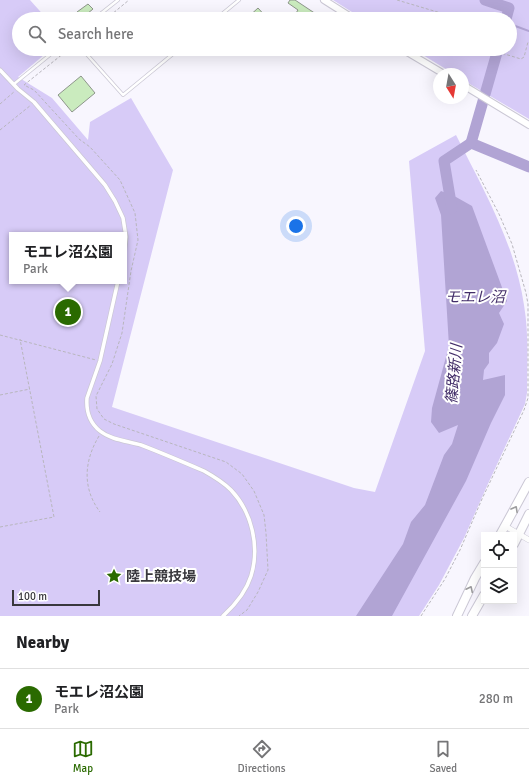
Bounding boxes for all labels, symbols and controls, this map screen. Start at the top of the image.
search box [12,12,517,56]
icon: search [26,23,48,45]
text: Search here [58,25,134,43]
north arrow [433,68,469,104]
your location [286,216,306,236]
popup [9,232,127,284]
text: モエレ沼公園 [23,243,113,261]
text: Park [23,261,48,277]
water label: モエレ沼 [445,288,507,306]
pin: 1 [55,297,81,327]
water label: 篠路新川 [442,341,466,405]
one-way arrow [510,506,517,513]
map controls [481,532,517,604]
button: locate [481,532,517,568]
place icon: 陸上競技場 [105,567,123,585]
place label: 陸上競技場 [126,568,196,585]
button: layers [481,568,517,604]
one-way arrow [465,586,473,594]
scale bar [12,588,100,607]
text: 100 m [18,590,47,603]
text: Nearby [16,632,69,653]
text: モエレ沼公園 [54,683,144,701]
text: 1 [25,691,33,707]
text: 280 m [479,691,513,707]
text: Park [54,701,79,717]
tab: Map [72,738,94,775]
tab: Directions [238,738,286,775]
tab: Saved [429,738,457,775]

